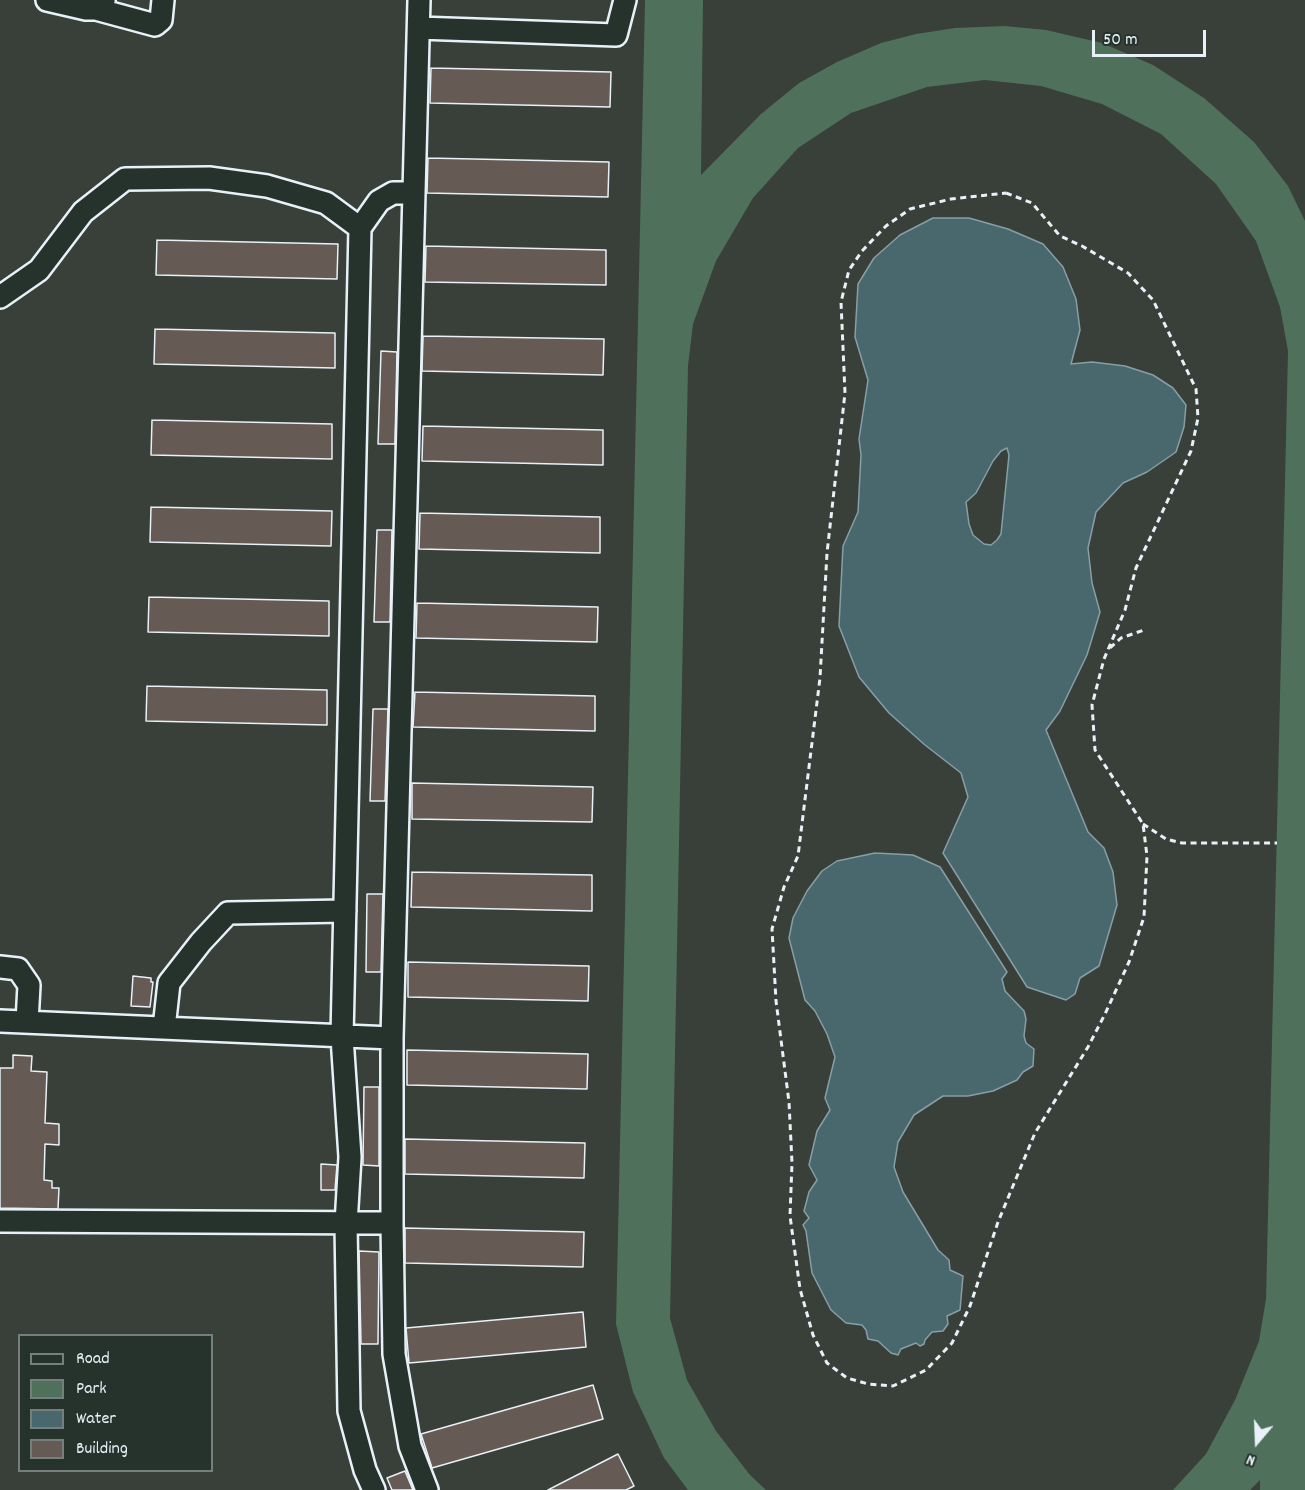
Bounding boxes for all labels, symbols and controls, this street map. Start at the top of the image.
scale bar [1095,18,1209,56]
text: 50 m [1103,28,1138,53]
legend [18,1334,213,1472]
text: Road [76,1347,110,1372]
text: Park [76,1377,107,1402]
text: Water [76,1407,116,1432]
north arrow [1227,1412,1287,1472]
text: Building [76,1437,128,1462]
text: N [1243,1447,1258,1472]

